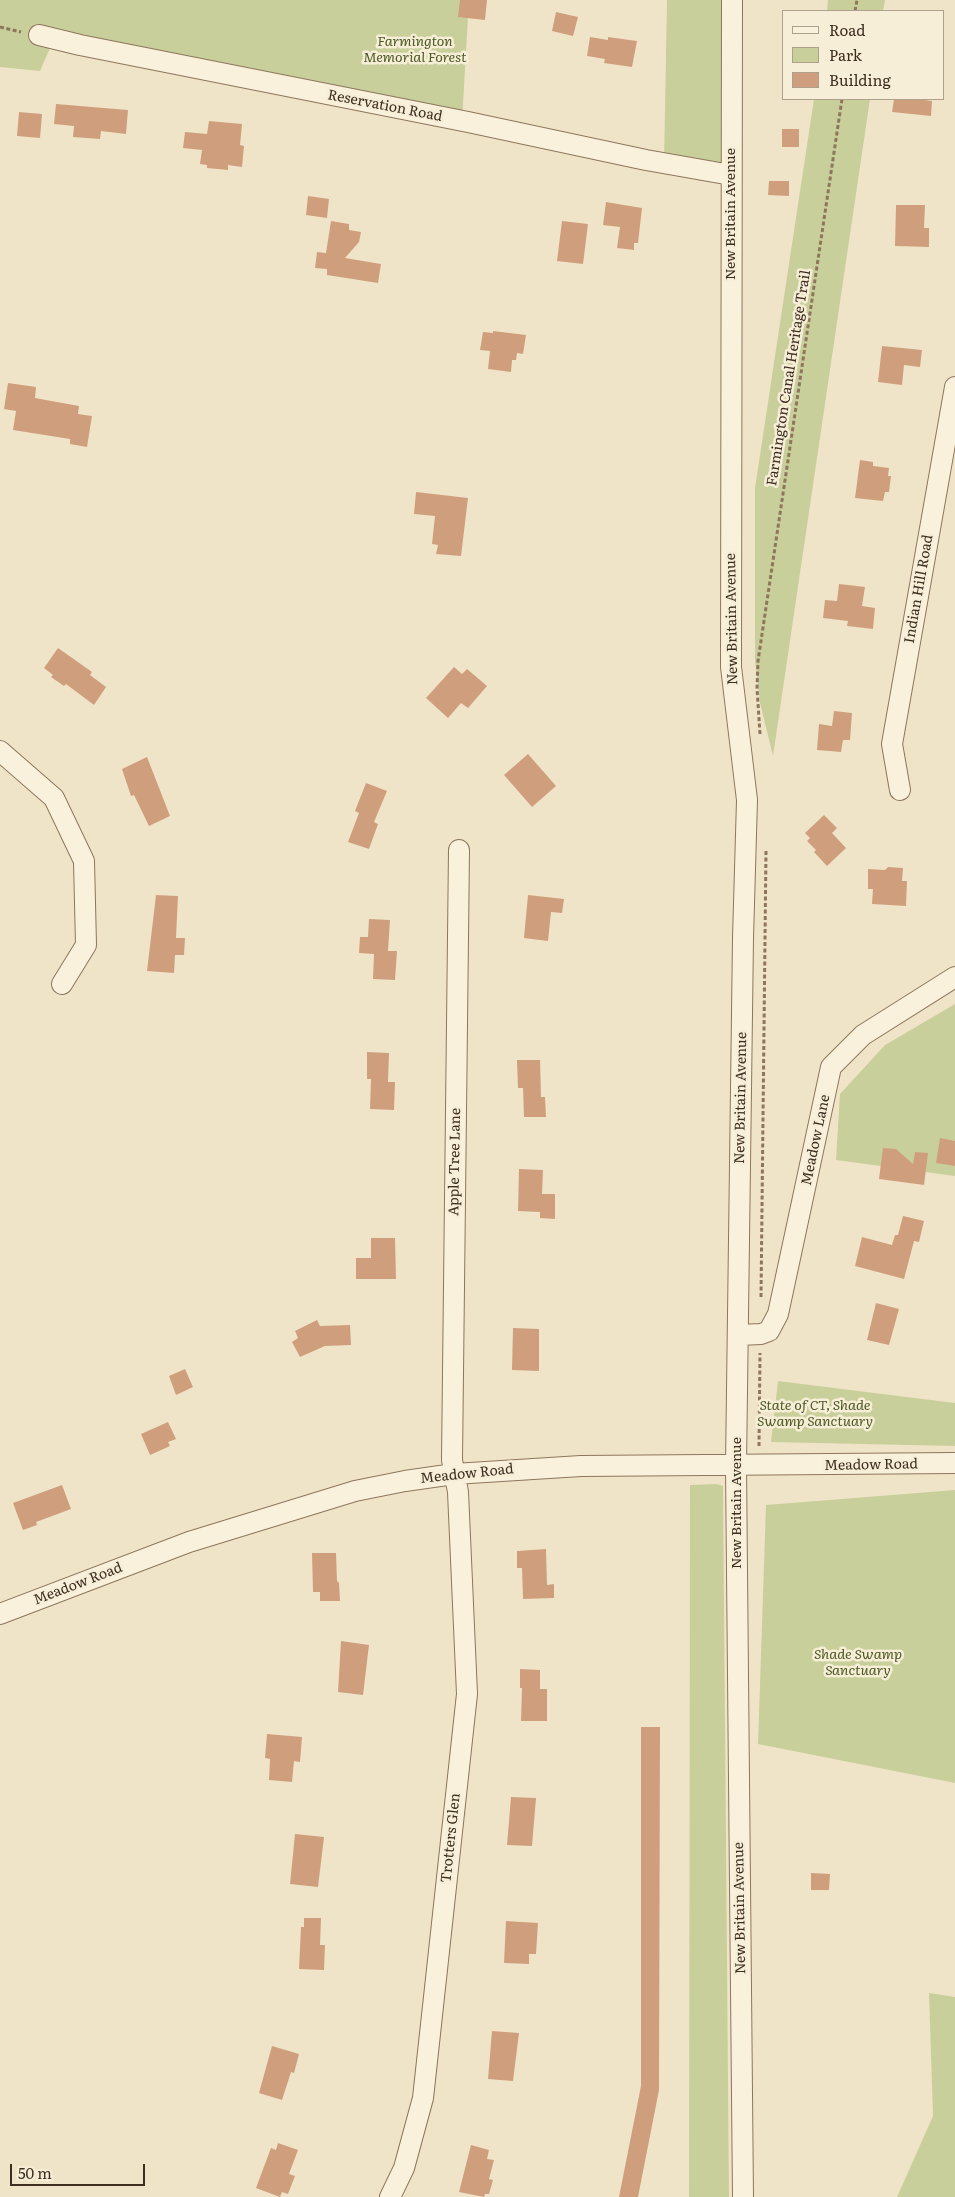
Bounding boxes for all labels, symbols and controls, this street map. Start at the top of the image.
legend [782,10,945,100]
text: Road [829,18,865,41]
park label: Farmington Memorial Forest [363,34,467,66]
text: Park [829,43,862,66]
text: Building [829,68,891,91]
street label: Reservation Road [326,87,444,125]
street label: New Britain Avenue [723,148,739,280]
street label: Farmington Canal Heritage Trail [764,269,814,487]
street label: Indian Hill Road [901,533,937,645]
street label: New Britain Avenue [722,553,742,685]
street label: New Britain Avenue [731,1032,751,1164]
street label: Meadow Lane [798,1093,834,1187]
street label: Apple Tree Lane [446,1108,464,1216]
park label: State of CT, Shade Swamp Sanctuary [757,1398,873,1430]
street label: New Britain Avenue [729,1437,745,1569]
street label: Meadow Road [824,1456,918,1474]
street label: Meadow Road [419,1461,515,1487]
street label: Meadow Road [31,1559,125,1609]
park label: Shade Swamp Sanctuary [814,1647,902,1680]
street label: Trotters Glen [438,1792,464,1884]
street label: New Britain Avenue [730,1842,750,1974]
scale bar [12,2154,148,2186]
text: 50 m [18,2161,52,2184]

